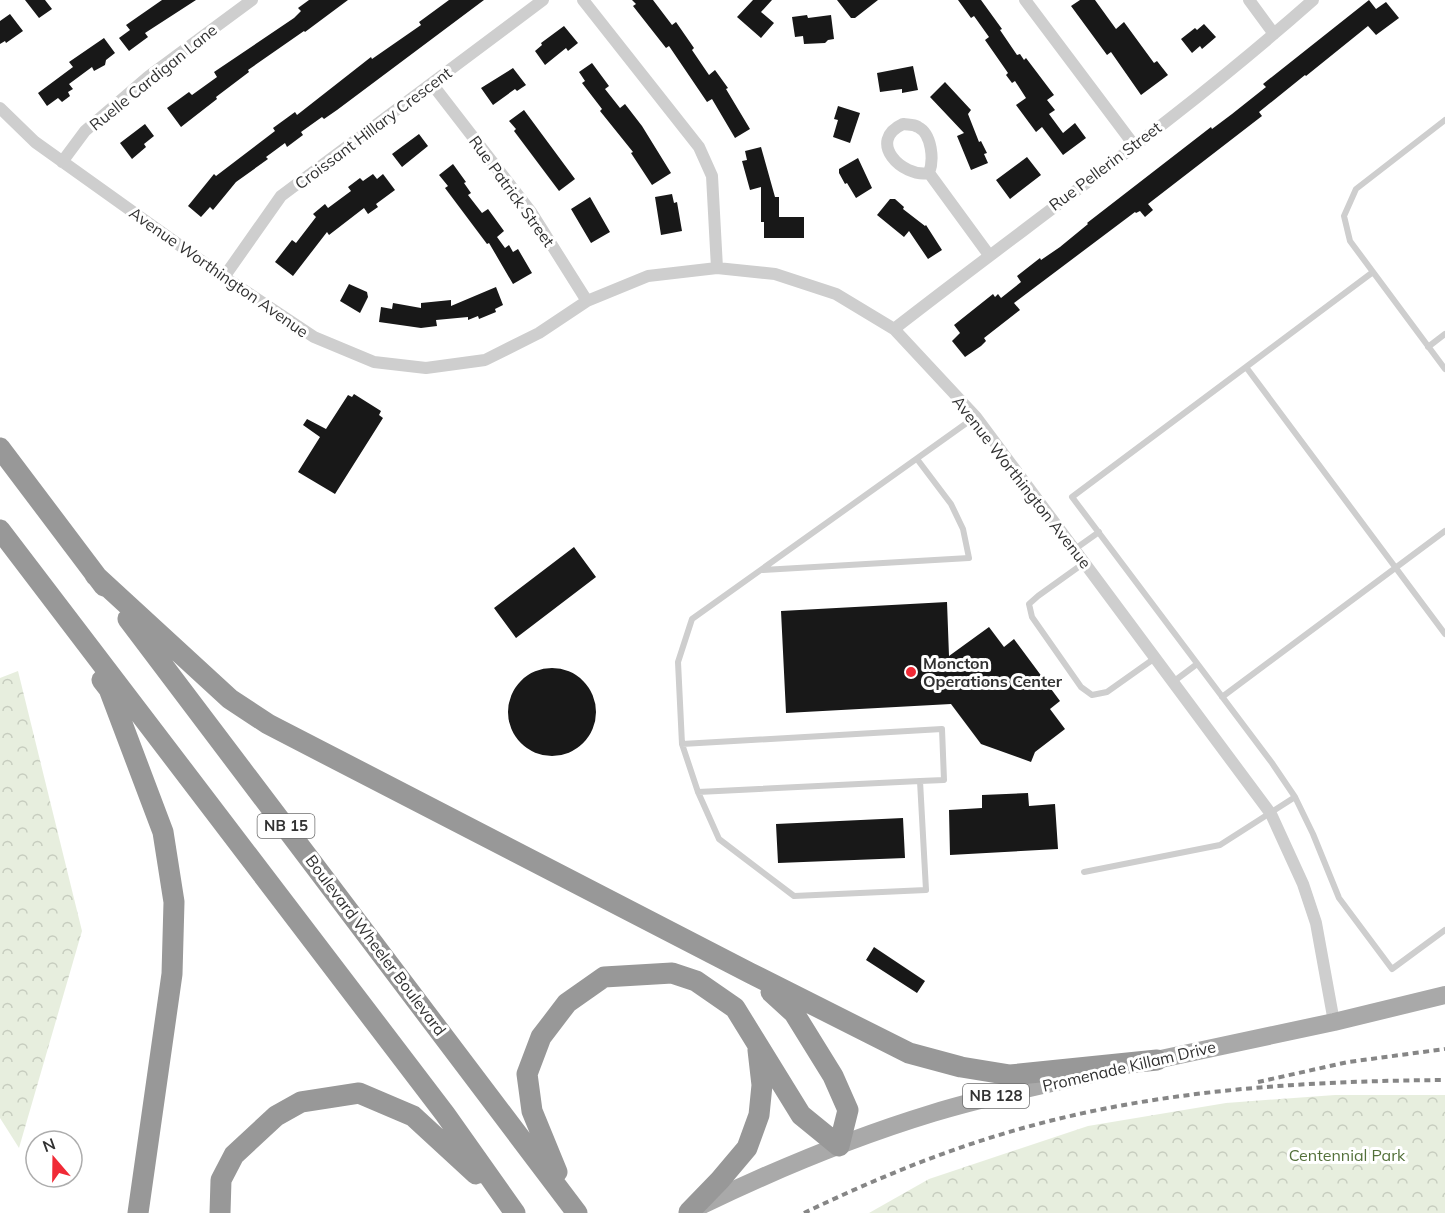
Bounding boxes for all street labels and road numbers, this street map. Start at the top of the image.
street label: Ruelle Cardigan Lane [85,19,221,135]
street label: Croissant Hillary Crescent [291,62,456,194]
street label: Rue Pellerin Street [1045,117,1166,215]
street label: Rue Patrick Street [465,131,559,251]
street label: Avenue Worthington Avenue [126,202,312,342]
street label: Avenue Worthington Avenue [948,392,1096,572]
road number: NB 15 [258,814,314,838]
street label: Boulevard Wheeler Boulevard [301,851,451,1039]
street label: Promenade Killam Drive [1040,1036,1218,1096]
road number: NB 128 [963,1084,1029,1108]

